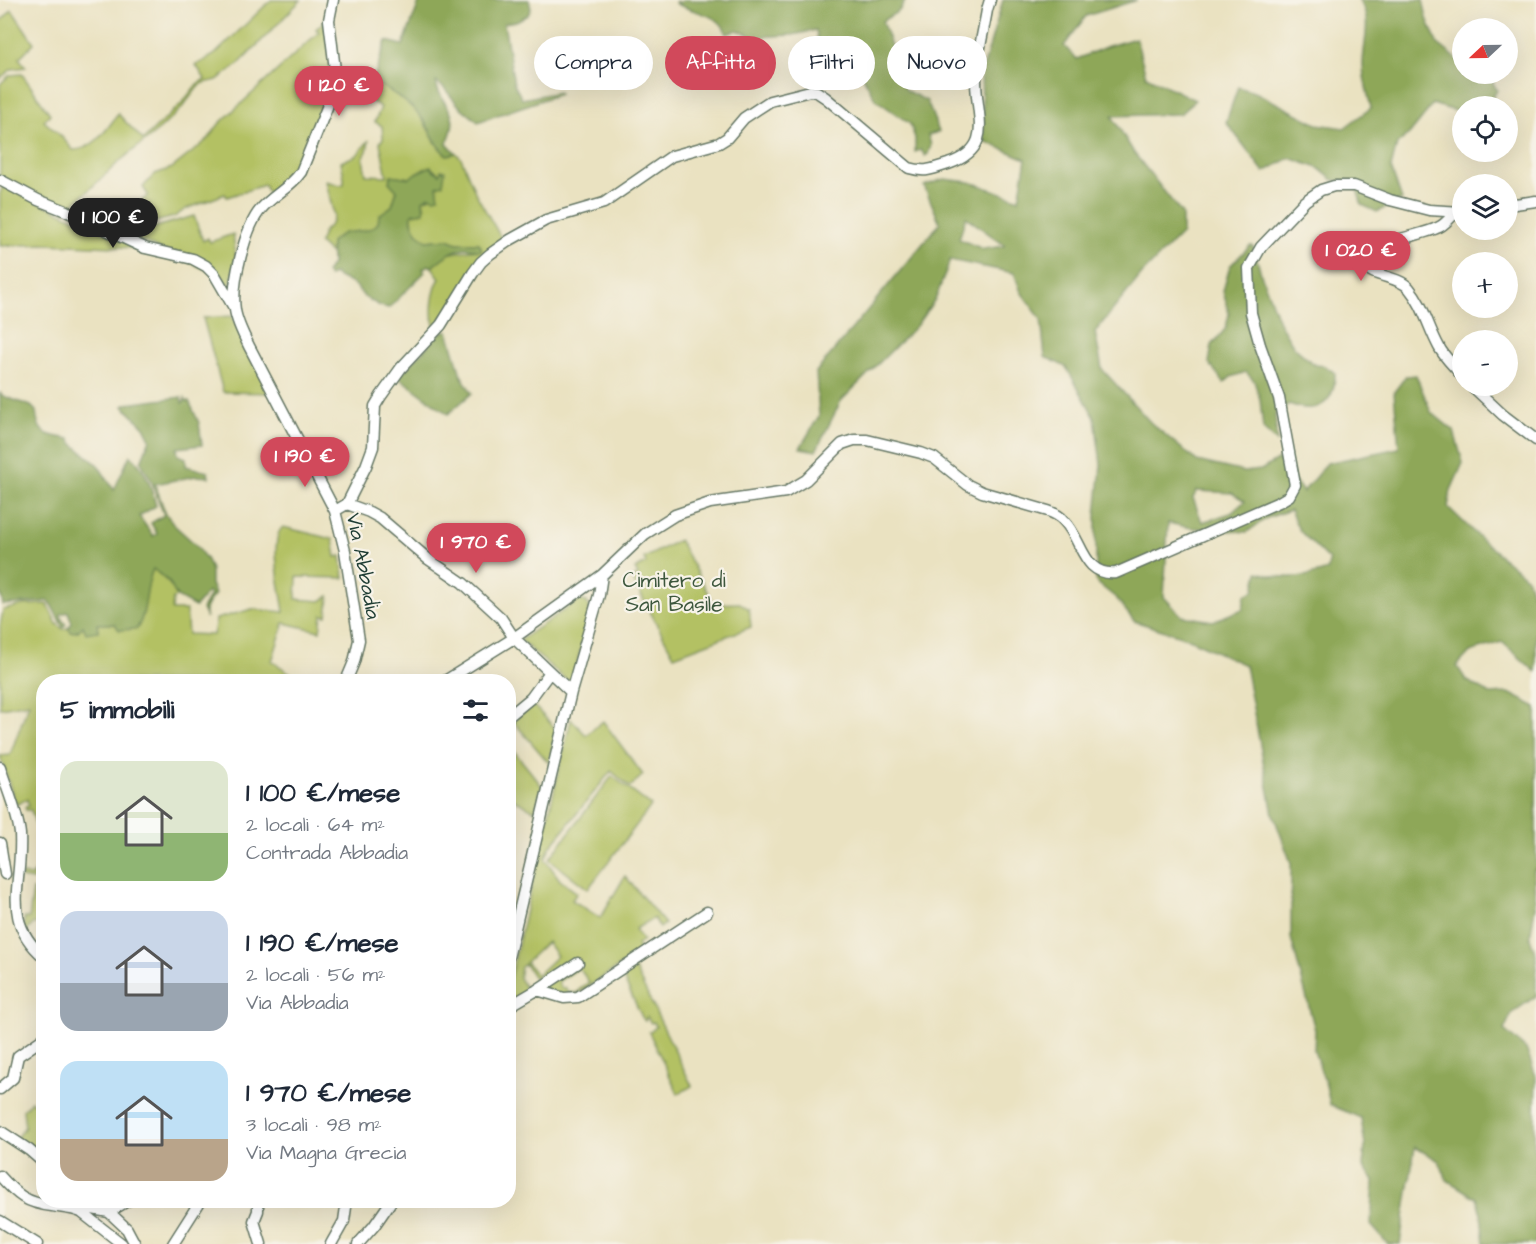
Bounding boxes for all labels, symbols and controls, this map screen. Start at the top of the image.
north arrow [1452,18,1518,84]
map controls [1452,18,1518,396]
chip: Compra [534,36,653,90]
chip: Affitta [665,36,776,90]
chip: Filtri [788,36,875,90]
chip: Nuovo [887,36,987,90]
pin: 1 120 € [284,66,394,117]
text: 1 120 € [308,71,370,99]
button: locate [1452,96,1518,162]
button: layers [1452,174,1518,240]
pin: 1 100 € [58,198,168,249]
text: 1 100 € [82,203,144,231]
pin: 1 020 € [1306,231,1416,282]
text: 1 020 € [1325,236,1397,264]
button: + [1452,252,1518,318]
button: − [1452,330,1518,396]
pin: 1 190 € [250,437,360,488]
text: 1 190 € [274,442,336,470]
street label: Via Abbadia [339,510,388,622]
pin: 1 970 € [421,523,531,574]
text: 1 970 € [441,528,511,556]
park label: Cimitero di San Basile [622,566,726,619]
text: 5 immobili [60,692,174,728]
icon: filters [459,694,492,727]
text: 1 100 €/mese [246,775,400,811]
icon: home [108,785,180,857]
text: 2 locali · 64 m² [246,811,385,839]
text: Contrada Abbadia [246,839,408,867]
text: 1 190 €/mese [246,925,399,961]
icon: home [108,935,180,1007]
text: 2 locali · 56 m² [246,961,385,989]
text: Via Abbadia [246,989,349,1017]
text: 1 970 €/mese [246,1075,411,1111]
icon: home [108,1085,180,1157]
text: 3 locali · 98 m² [246,1111,382,1139]
text: Via Magna Grecia [246,1139,407,1167]

